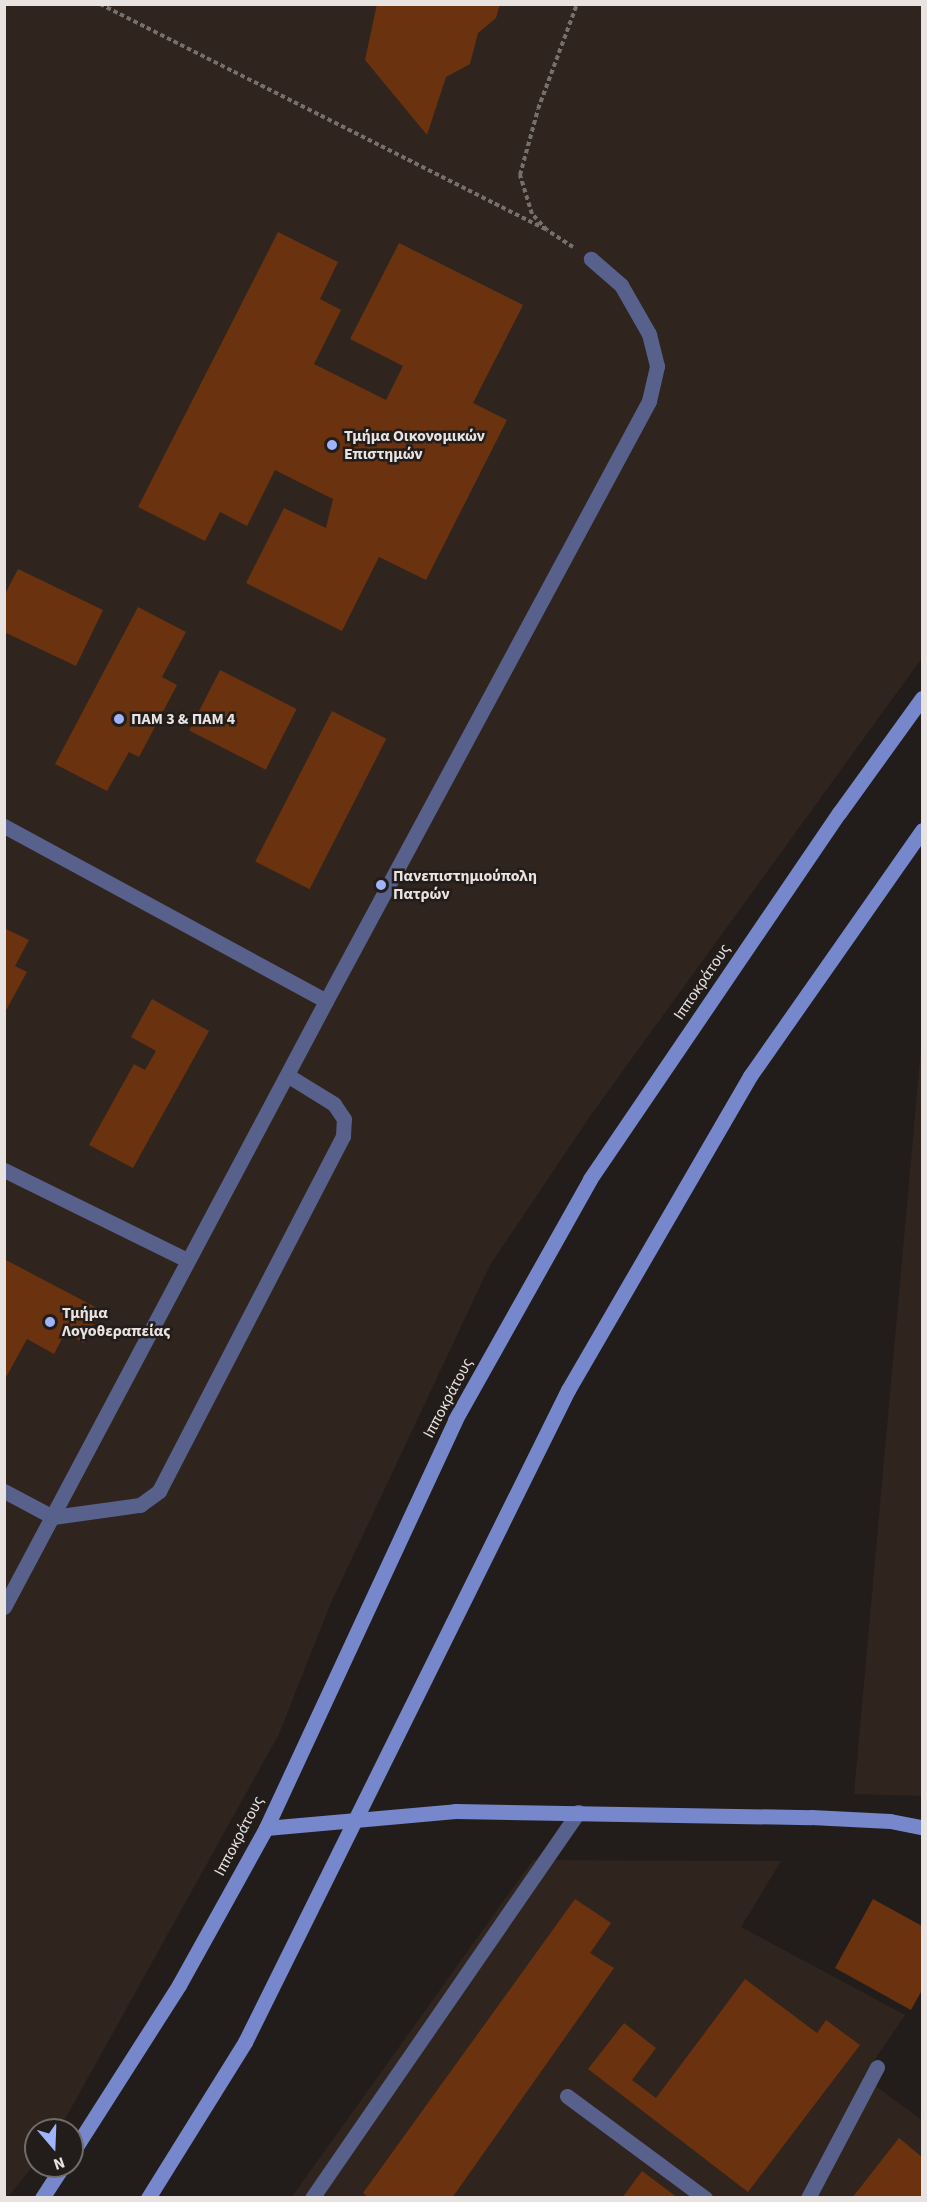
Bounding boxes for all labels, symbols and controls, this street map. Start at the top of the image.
place label: Τμήμα Οικονομικών Επιστημών [344,426,485,464]
marker: Τμήμα Οικονομικών Επιστημών [325,438,339,452]
place label: ΠΑΜ 3 & ΠΑΜ 4 [131,709,235,729]
marker: ΠΑΜ 3 & ΠΑΜ 4 [112,712,126,726]
place label: Πανεπιστημιούπολη Πατρών [393,866,537,904]
marker: Πανεπιστημιούπολη Πατρών [374,878,388,892]
street label: Ιπποκράτους [670,940,734,1024]
place label: Τμήμα Λογοθεραπείας [62,1303,170,1341]
marker: Τμήμα Λογοθεραπείας [43,1315,57,1329]
street label: Ιπποκράτους [419,1355,477,1441]
street label: Ιπποκράτους [210,1793,268,1879]
north arrow [24,2118,84,2178]
text: N [51,2151,68,2175]

